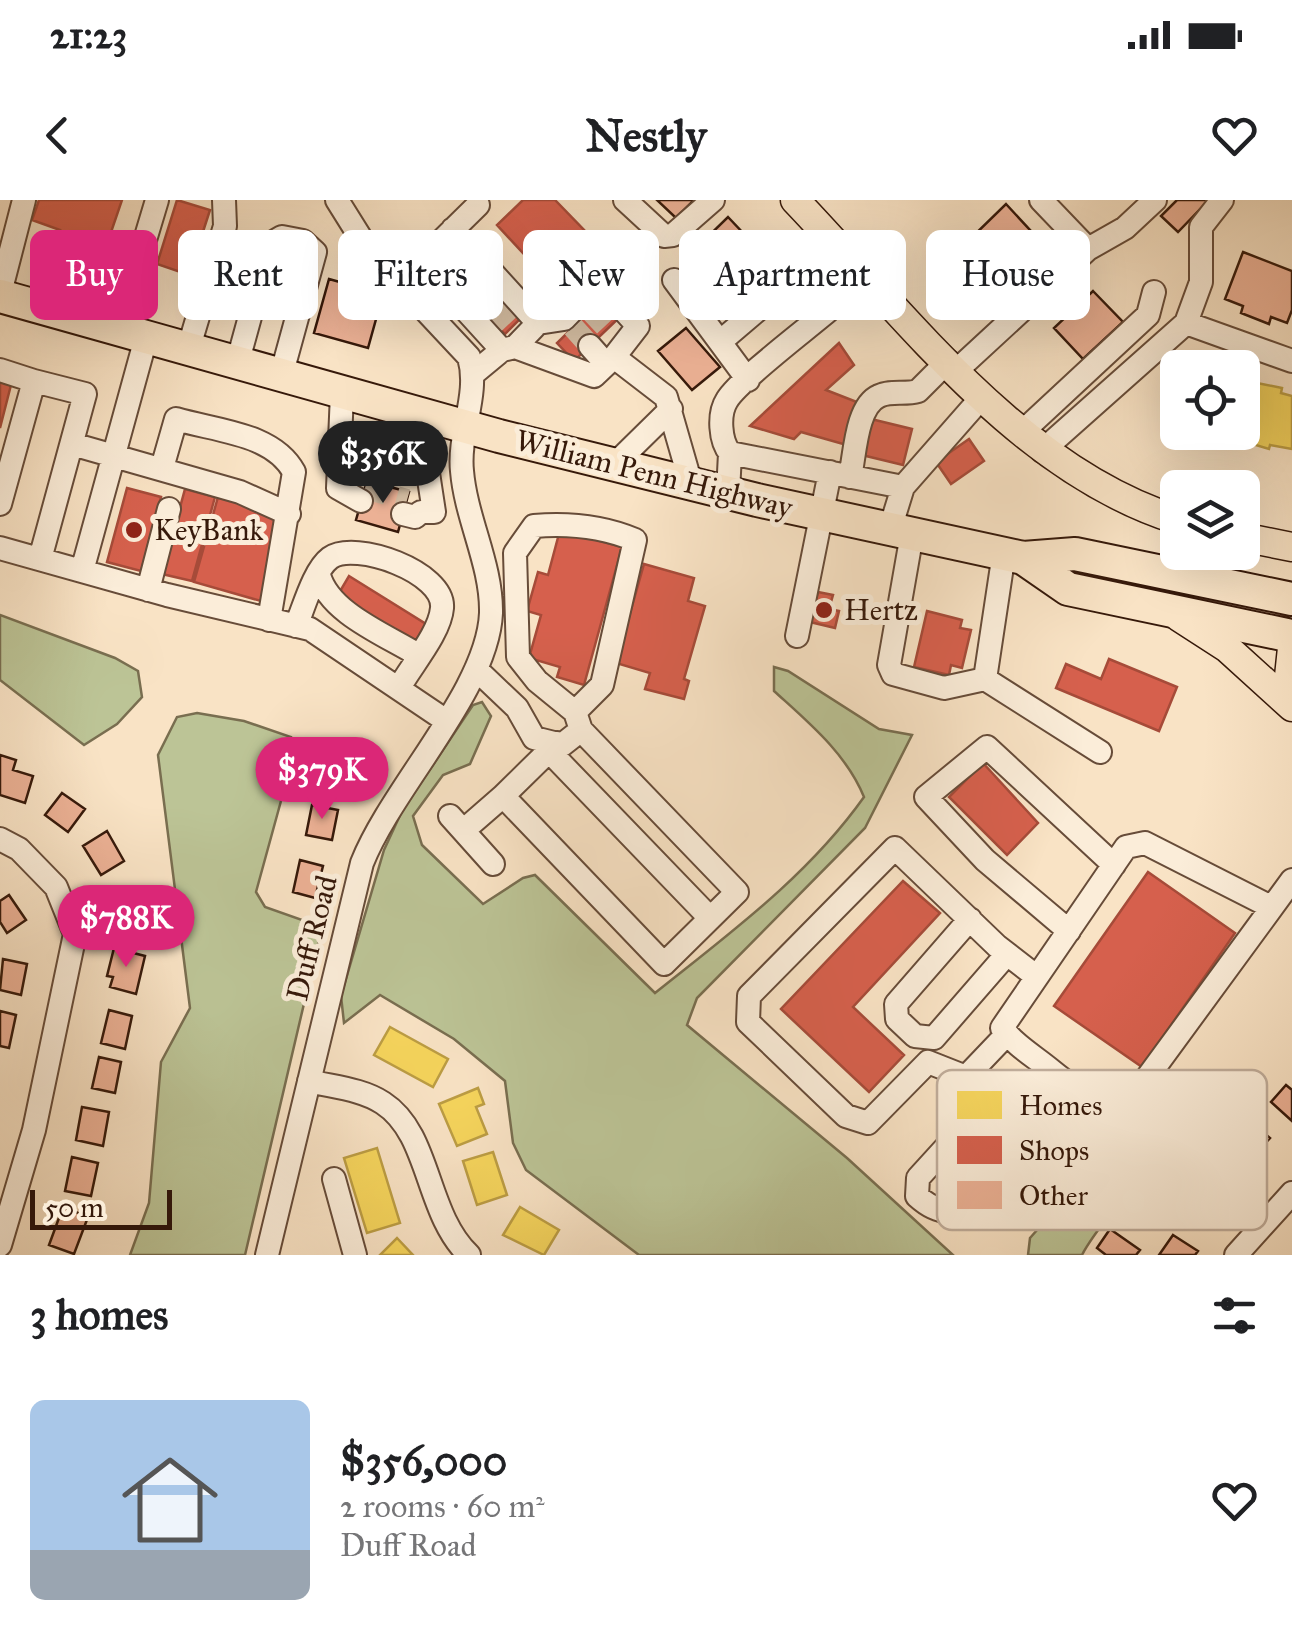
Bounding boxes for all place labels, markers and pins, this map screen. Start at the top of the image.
pin: $356K [313,421,453,506]
place label: KeyBank [154,512,264,548]
marker: KeyBank [123,519,145,541]
place label: Hertz [844,592,918,628]
marker: Hertz [813,599,835,621]
pin: $379K [252,737,392,822]
pin: $788K [56,885,196,970]

